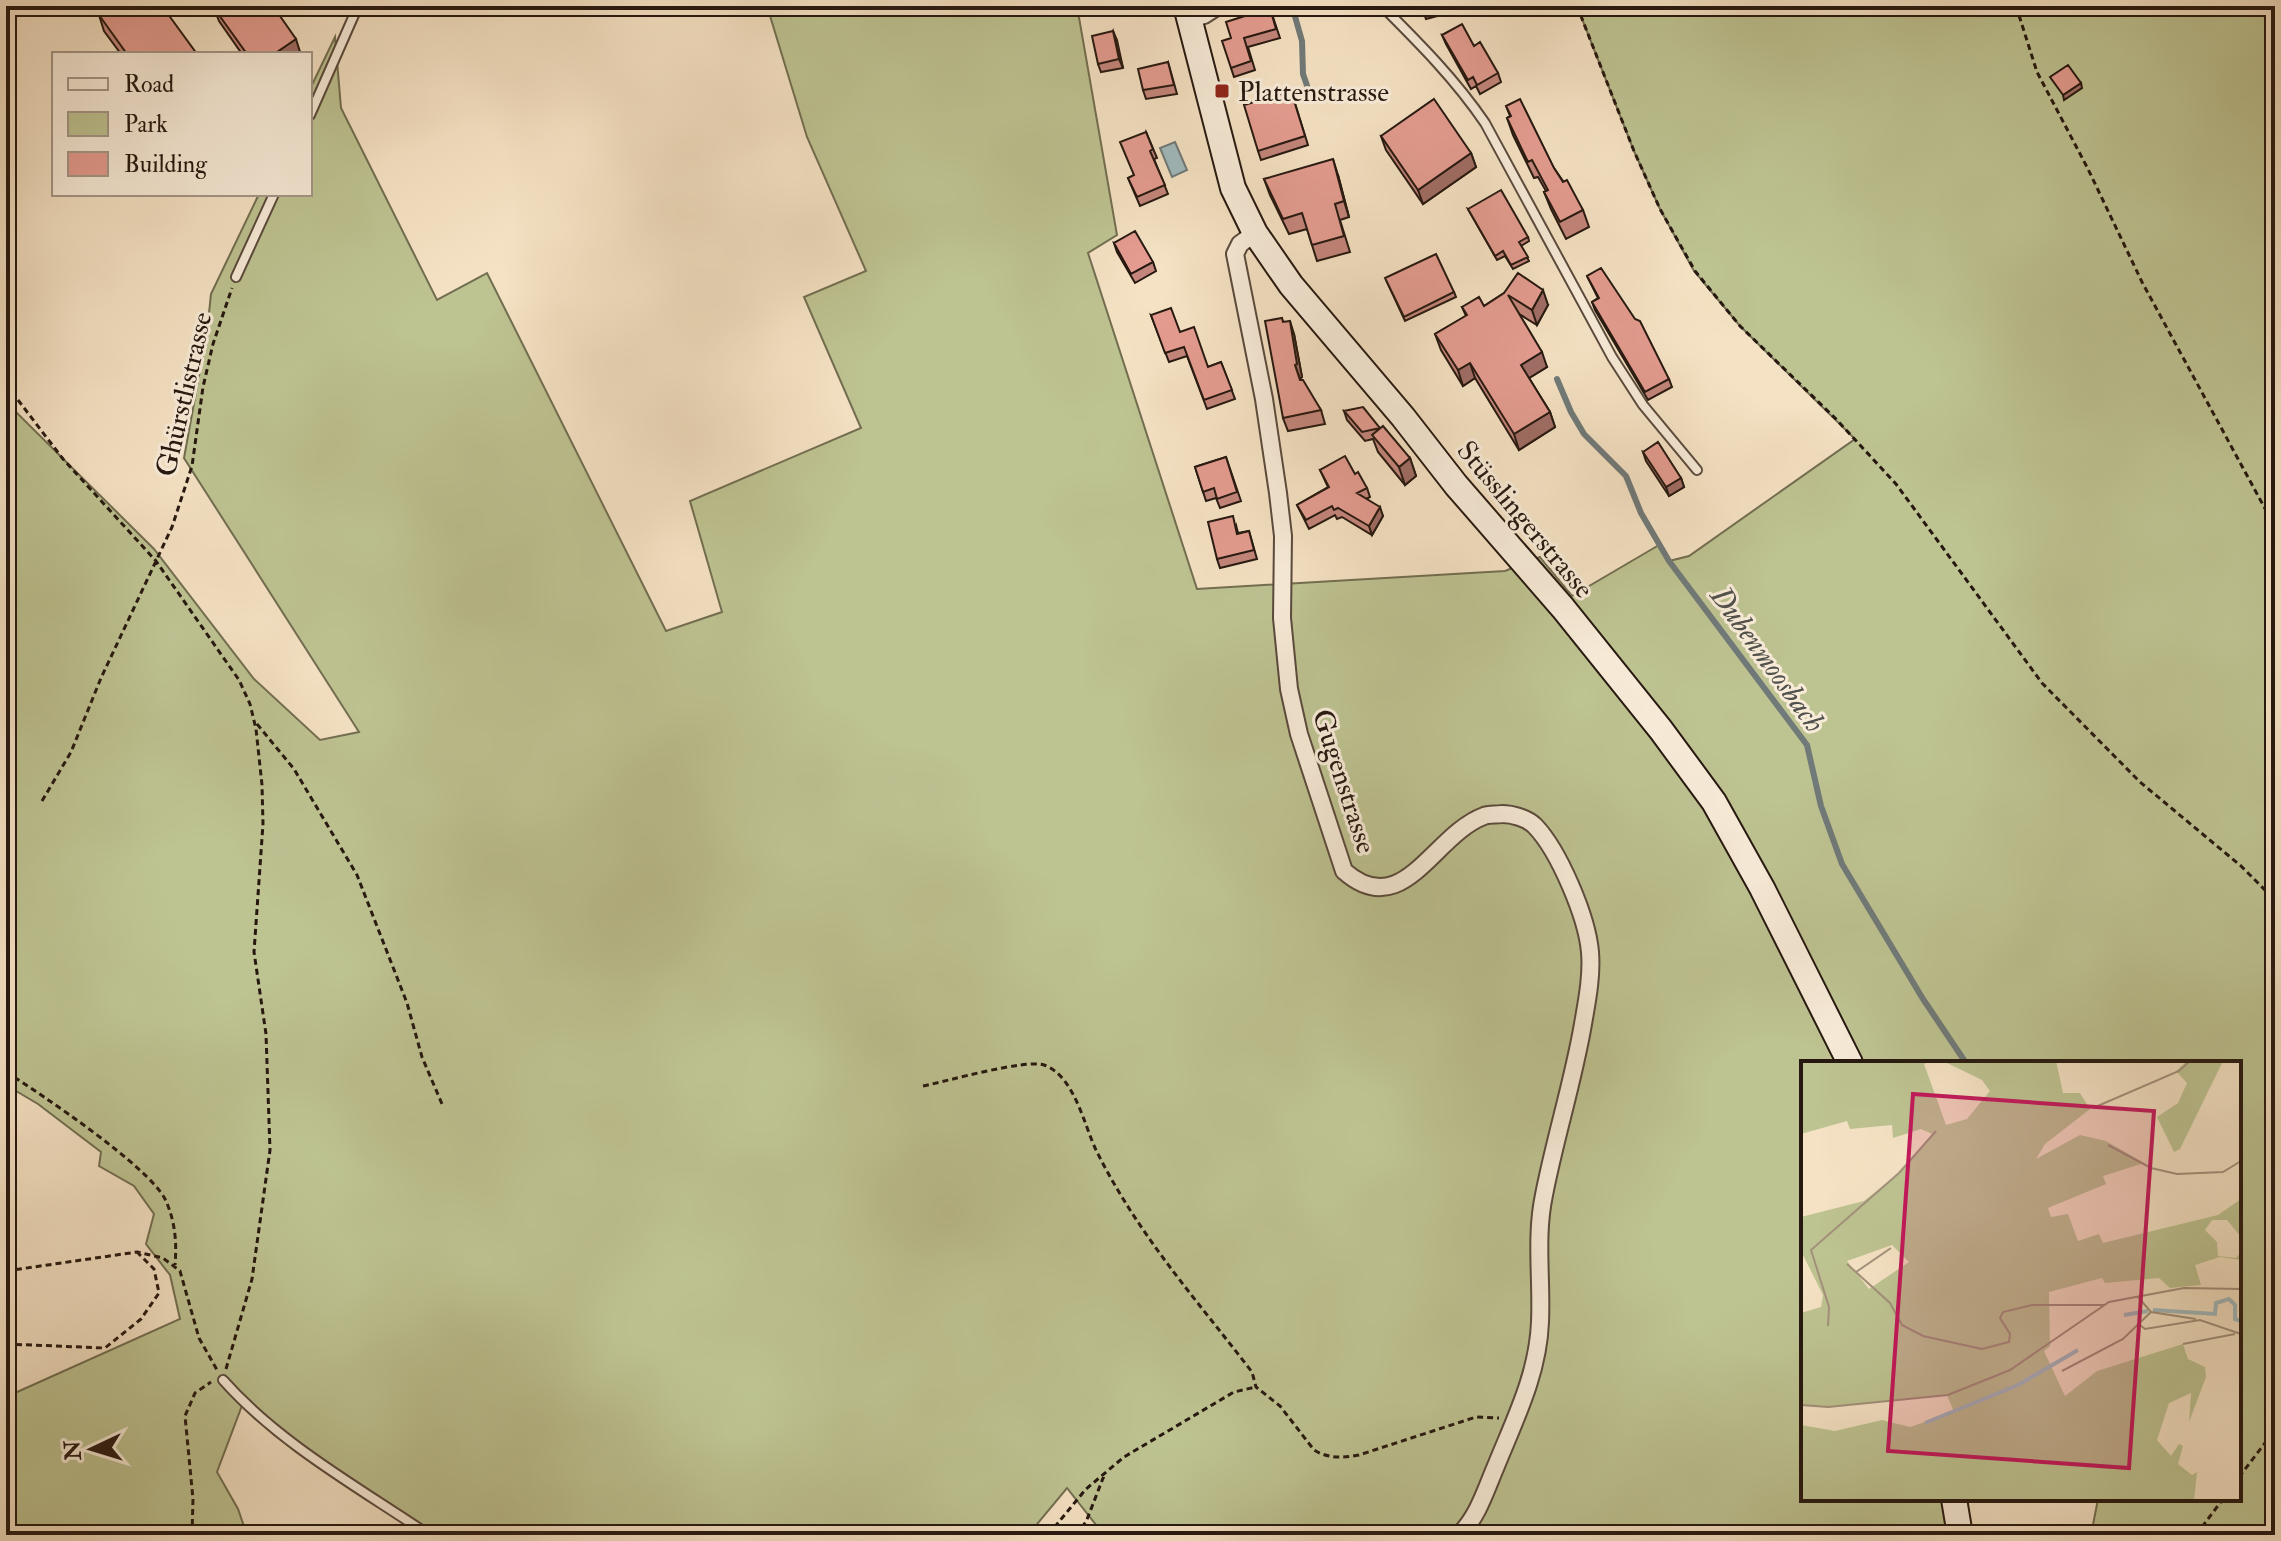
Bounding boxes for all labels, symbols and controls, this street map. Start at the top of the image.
legend [52,52,312,196]
text: Road [124,69,174,100]
place label: Plattenstrasse [1238,75,1389,110]
marker: Plattenstrasse [1213,82,1231,100]
text: Park [124,109,168,140]
text: Building [124,149,208,180]
street label: Ghürstlistrasse [149,308,220,480]
street label: Stüsslingerstrasse [1449,434,1601,606]
water label: Dubenmoosbach [1702,578,1833,740]
street label: Gugenstrasse [1304,705,1383,858]
inset map [1801,1061,2241,1501]
north arrow [52,1409,132,1489]
text: N [58,1439,88,1462]

